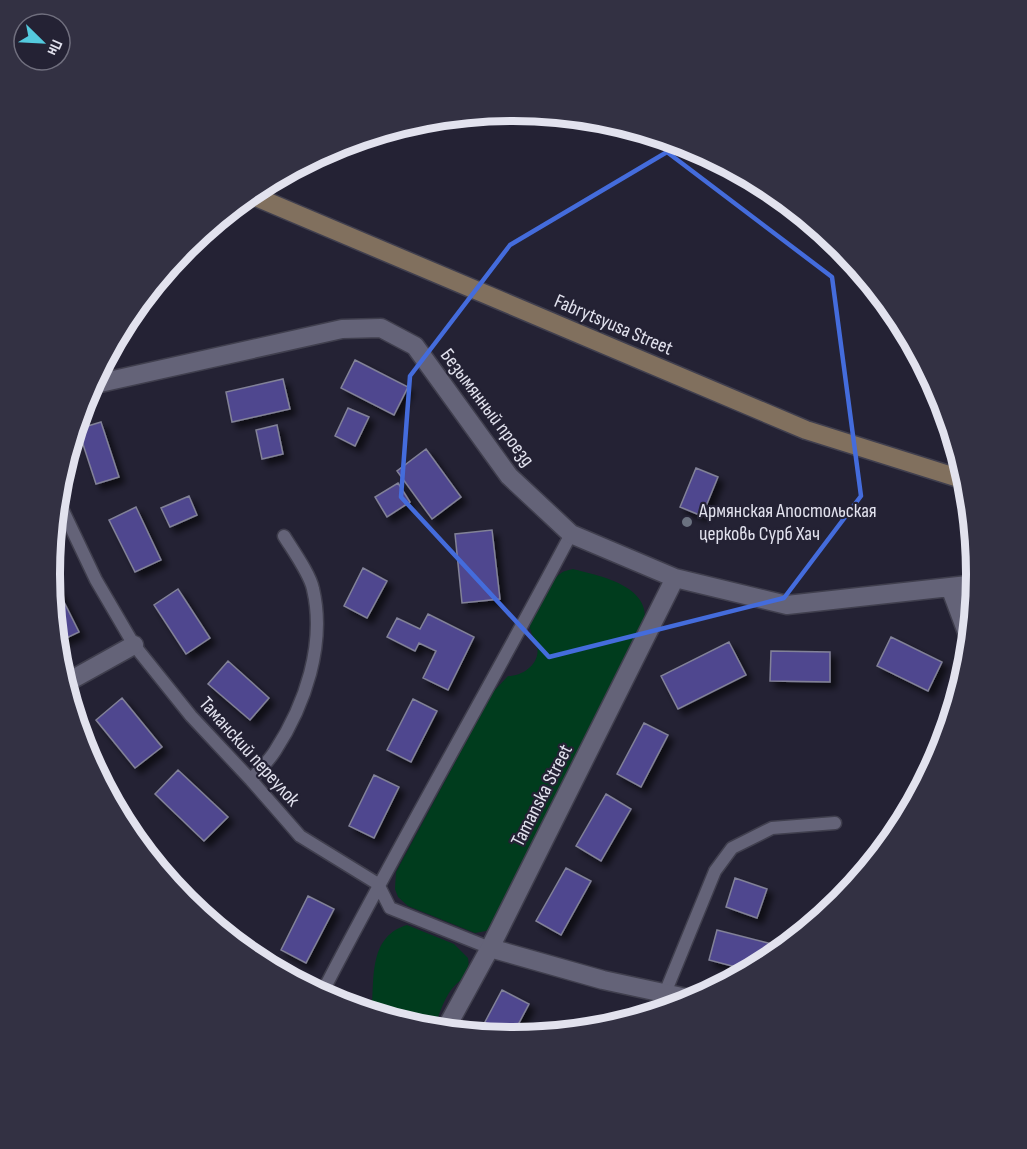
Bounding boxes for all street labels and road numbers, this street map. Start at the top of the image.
street label: Fabrytsyusa Street [551,289,676,361]
street label: Безымянный проезд [435,344,539,471]
street label: Таманский переулок [194,692,305,812]
street label: Tamanska Street [506,740,578,851]

